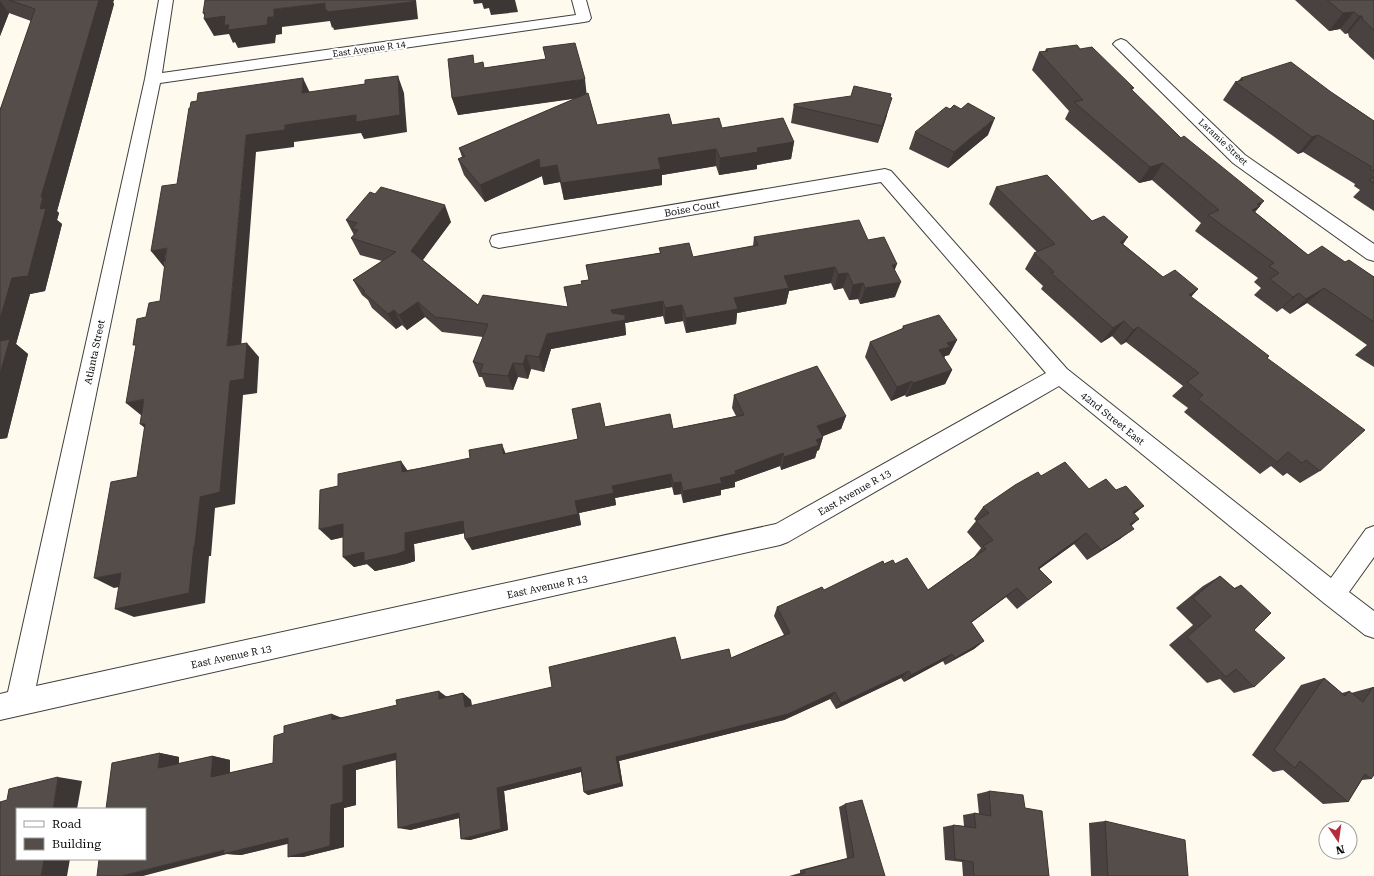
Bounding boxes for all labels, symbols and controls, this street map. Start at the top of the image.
street label: East Avenue R 14 [332,39,406,59]
street label: Laramie Street [1197,117,1250,168]
street label: Boise Court [663,198,721,219]
street label: Atlanta Street [82,318,107,385]
street label: 42nd Street East [1079,390,1147,447]
street label: East Avenue R 13 [816,467,893,518]
street label: East Avenue R 13 [506,573,589,600]
street label: East Avenue R 13 [190,643,273,670]
legend [16,808,146,860]
text: Road [52,817,82,831]
north arrow [1318,820,1358,860]
text: Building [52,837,101,851]
text: N [1334,842,1346,857]

